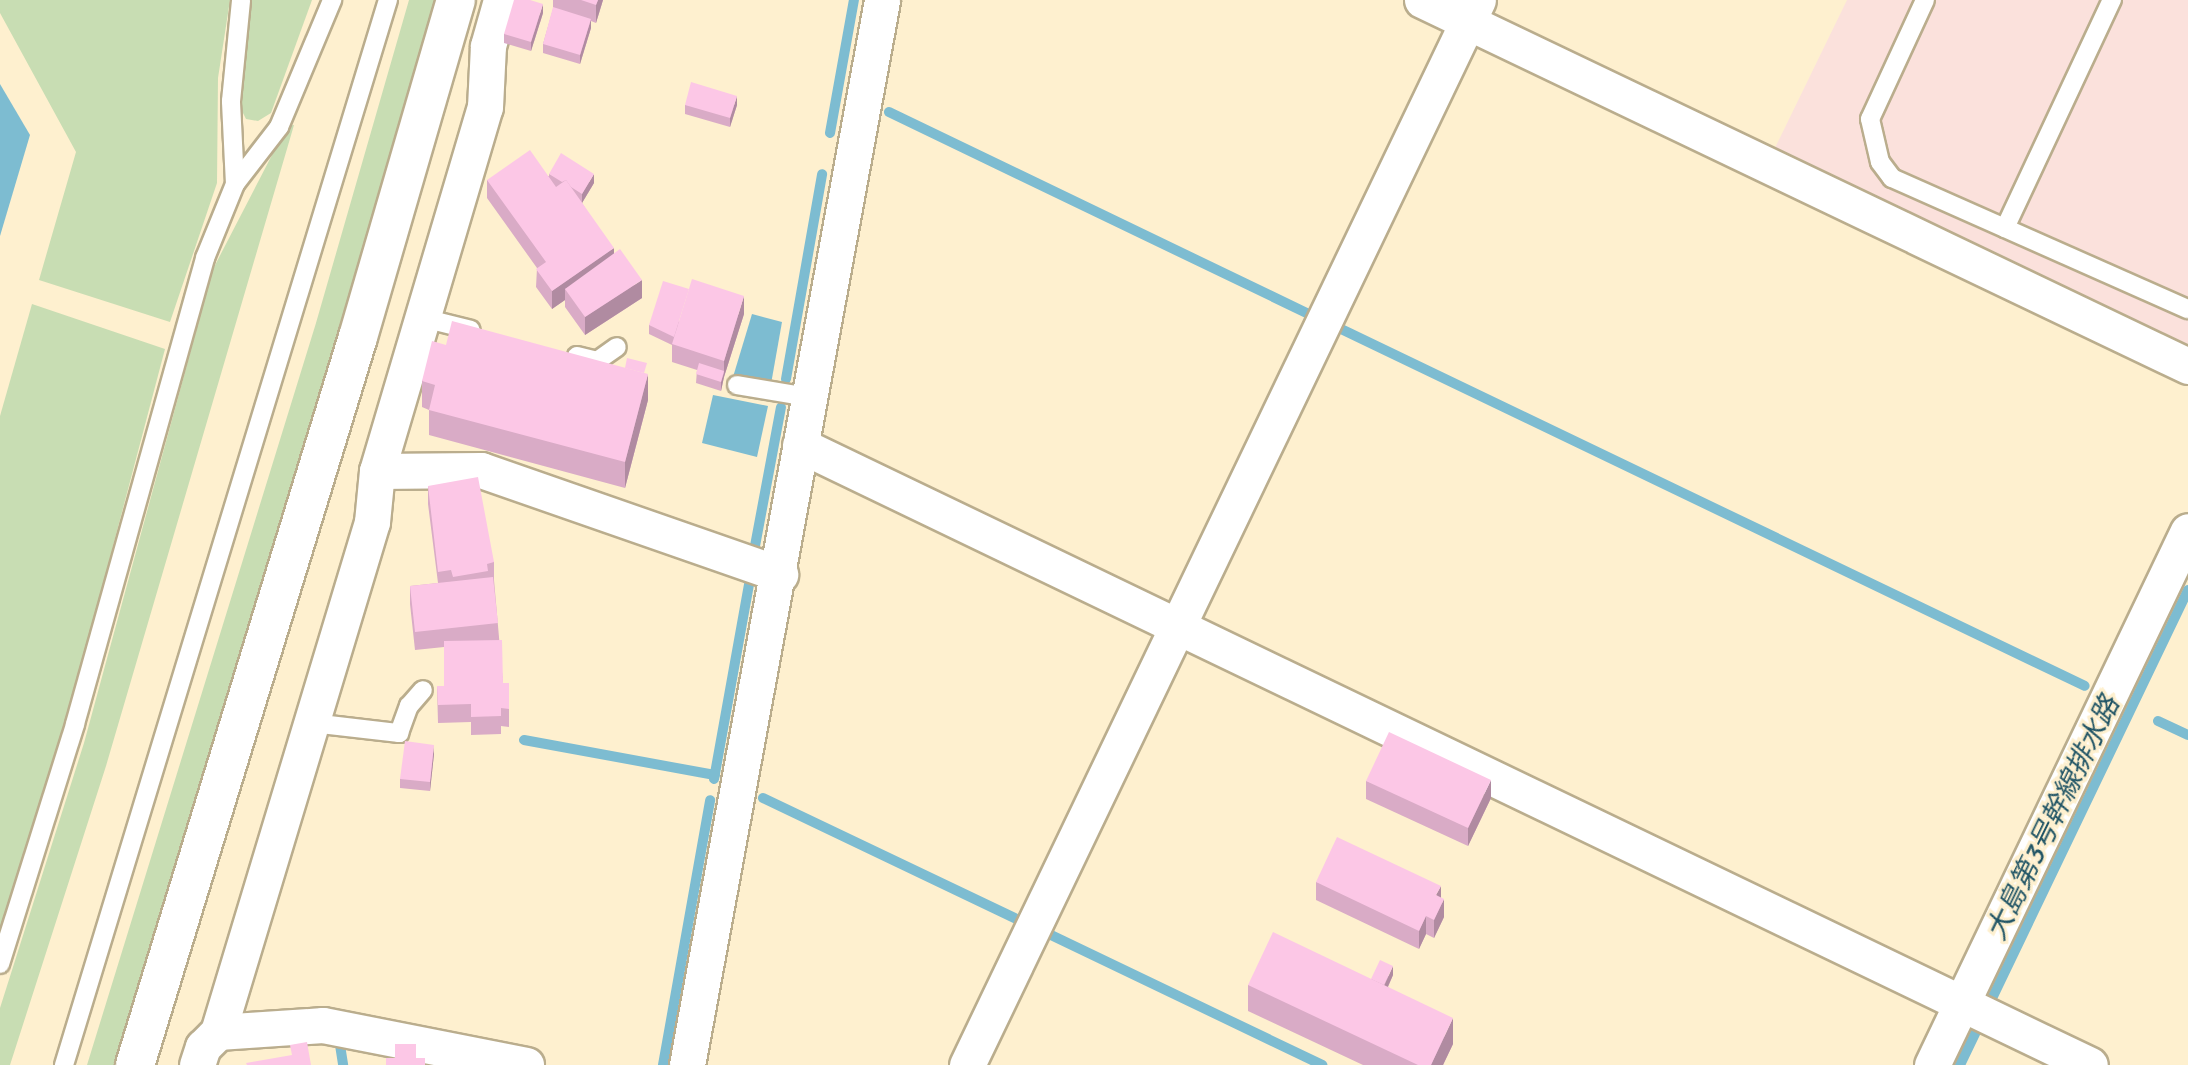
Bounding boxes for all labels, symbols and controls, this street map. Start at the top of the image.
water label: 大島第3号幹線排水路 [1979,691,2127,945]

